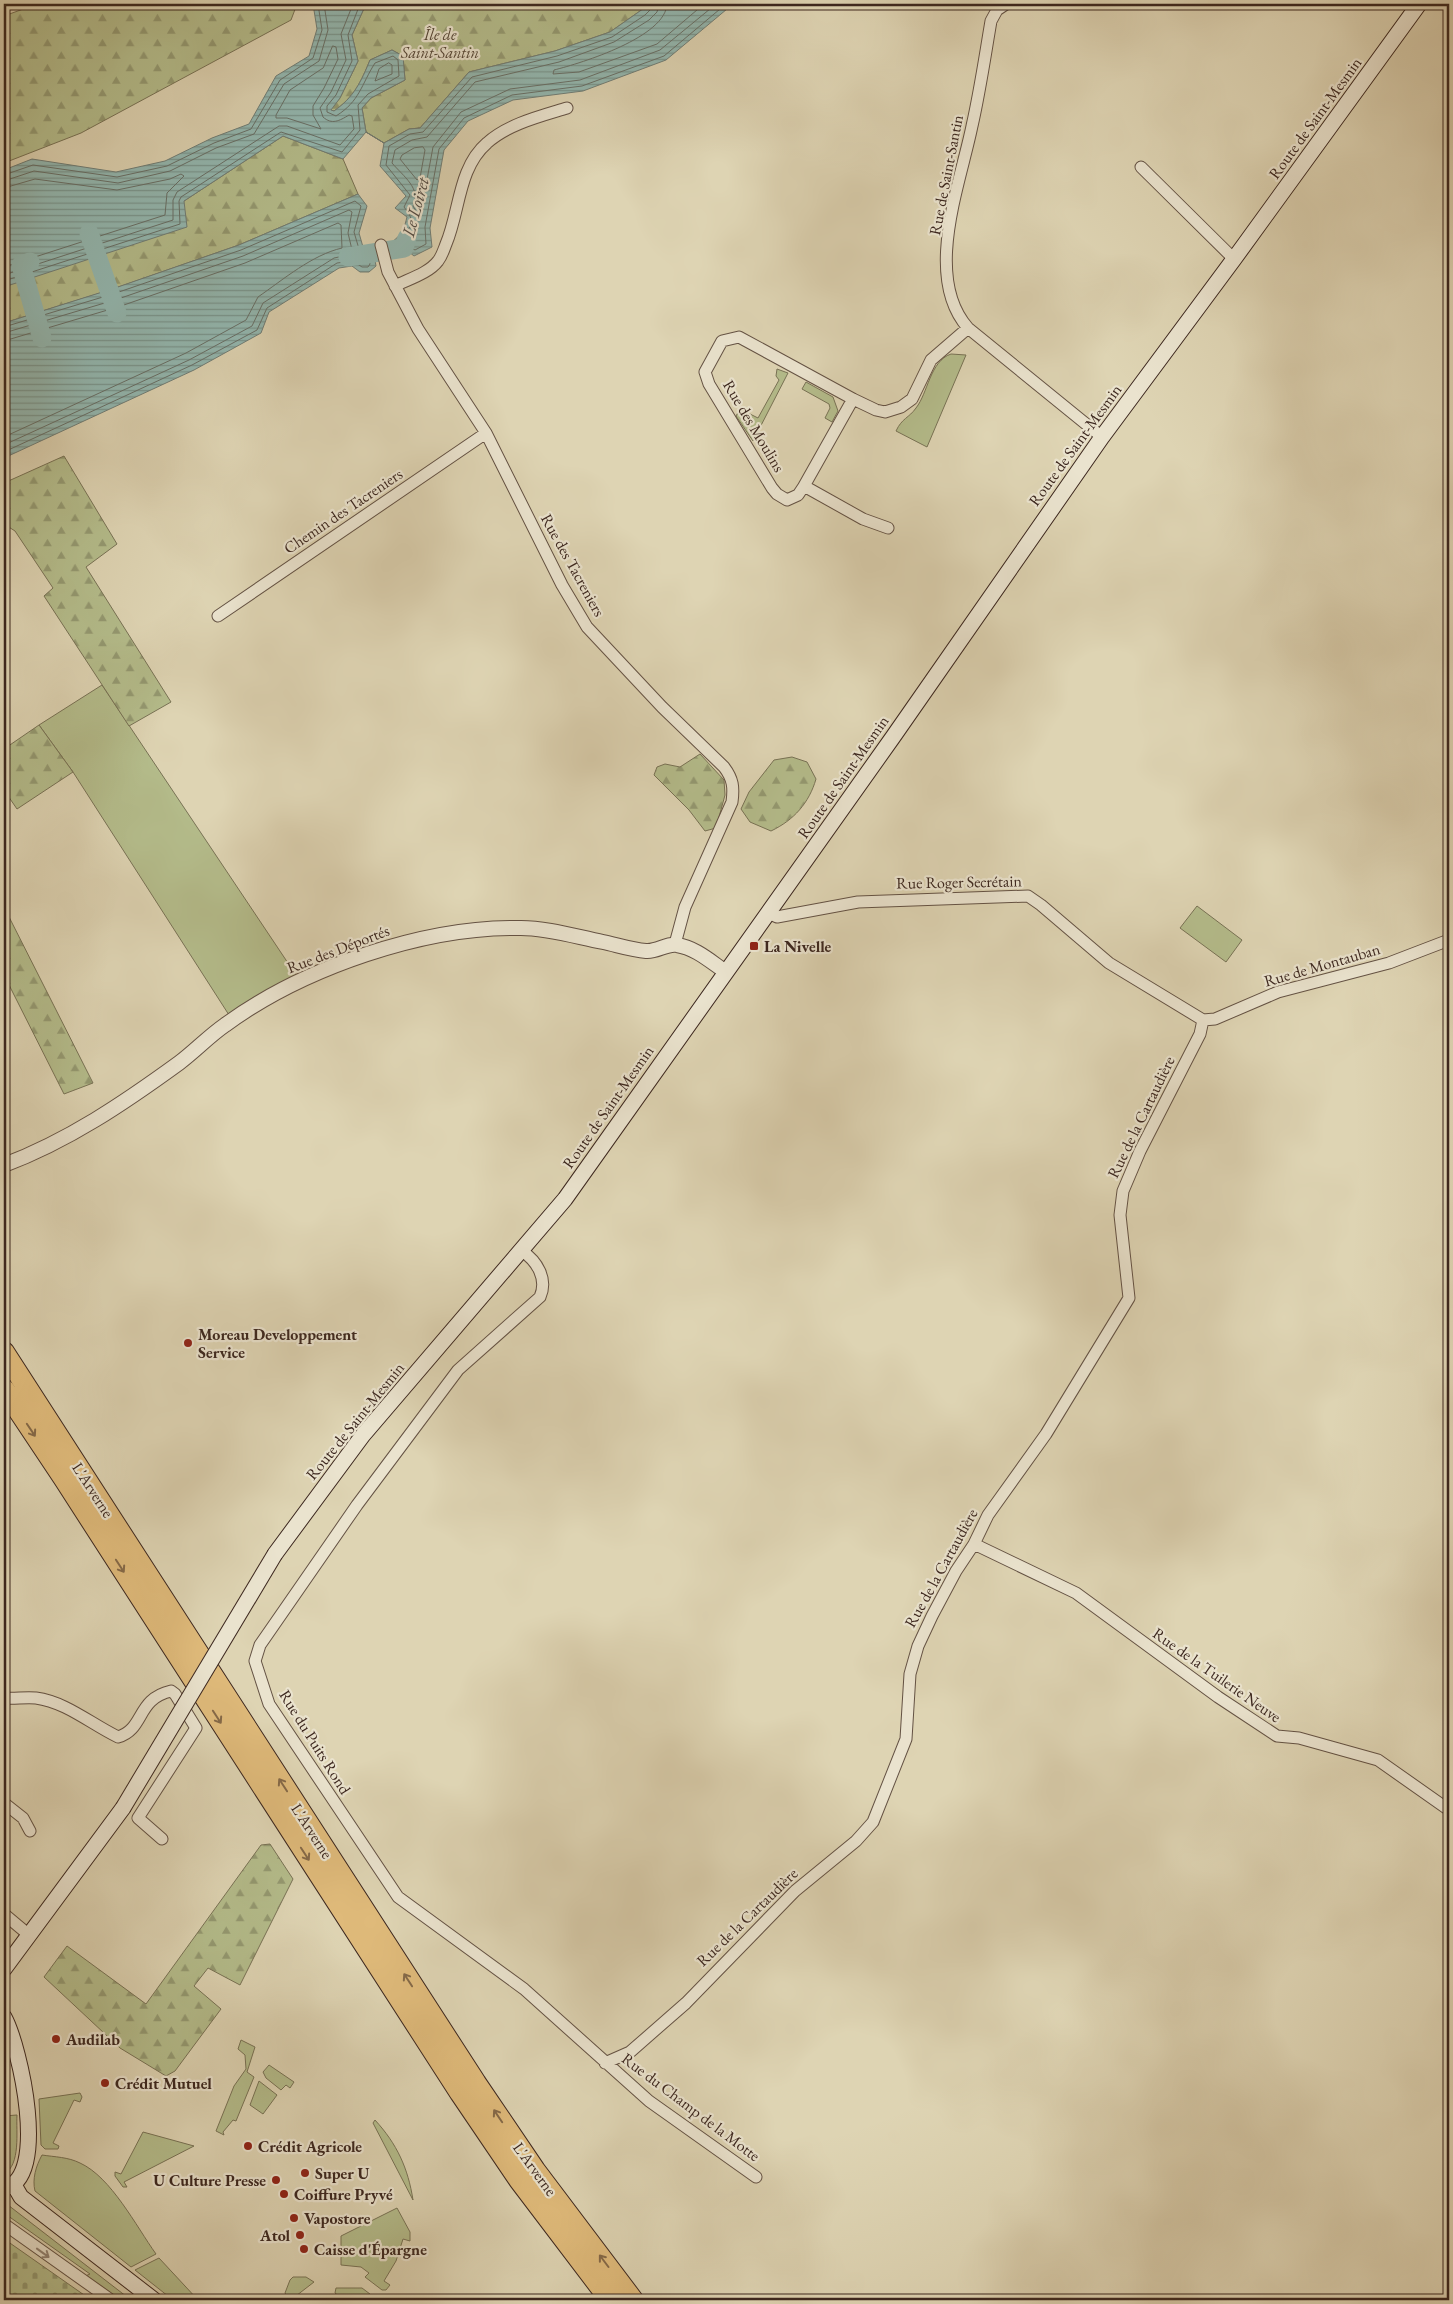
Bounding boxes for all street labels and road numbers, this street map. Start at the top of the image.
street label: Route de Saint-Mesmin [1264,52,1367,183]
street label: Rue de Saint-Santin [924,113,968,237]
street label: Rue des Moulins [718,376,790,476]
street label: Route de Saint-Mesmin [1024,379,1127,510]
street label: Chemin des Tacreniers [280,463,406,559]
street label: Rue des Tacreniers [536,510,610,620]
street label: Route de Saint-Mesmin [793,711,894,843]
street label: Rue Roger Secrétain [896,870,1022,894]
street label: Rue des Déportés [284,920,392,978]
street label: Rue de Montauban [1261,938,1383,992]
street label: Route de Saint-Mesmin [558,1041,659,1173]
street label: Rue de la Cartaudière [1102,1053,1180,1181]
street label: Route de Saint-Mesmin [301,1357,409,1484]
street label: L'Arverne [67,1458,119,1522]
street label: Rue de la Cartaudière [900,1505,982,1631]
street label: Rue de la Tuilerie Neuve [1149,1623,1285,1727]
street label: Rue du Puits Rond [274,1686,356,1799]
street label: L'Arverne [286,1799,338,1863]
street label: Rue de la Cartaudière [692,1863,802,1971]
street label: Rue du Champ de la Motte [618,2048,764,2166]
street label: L'Arverne [508,2138,562,2200]

